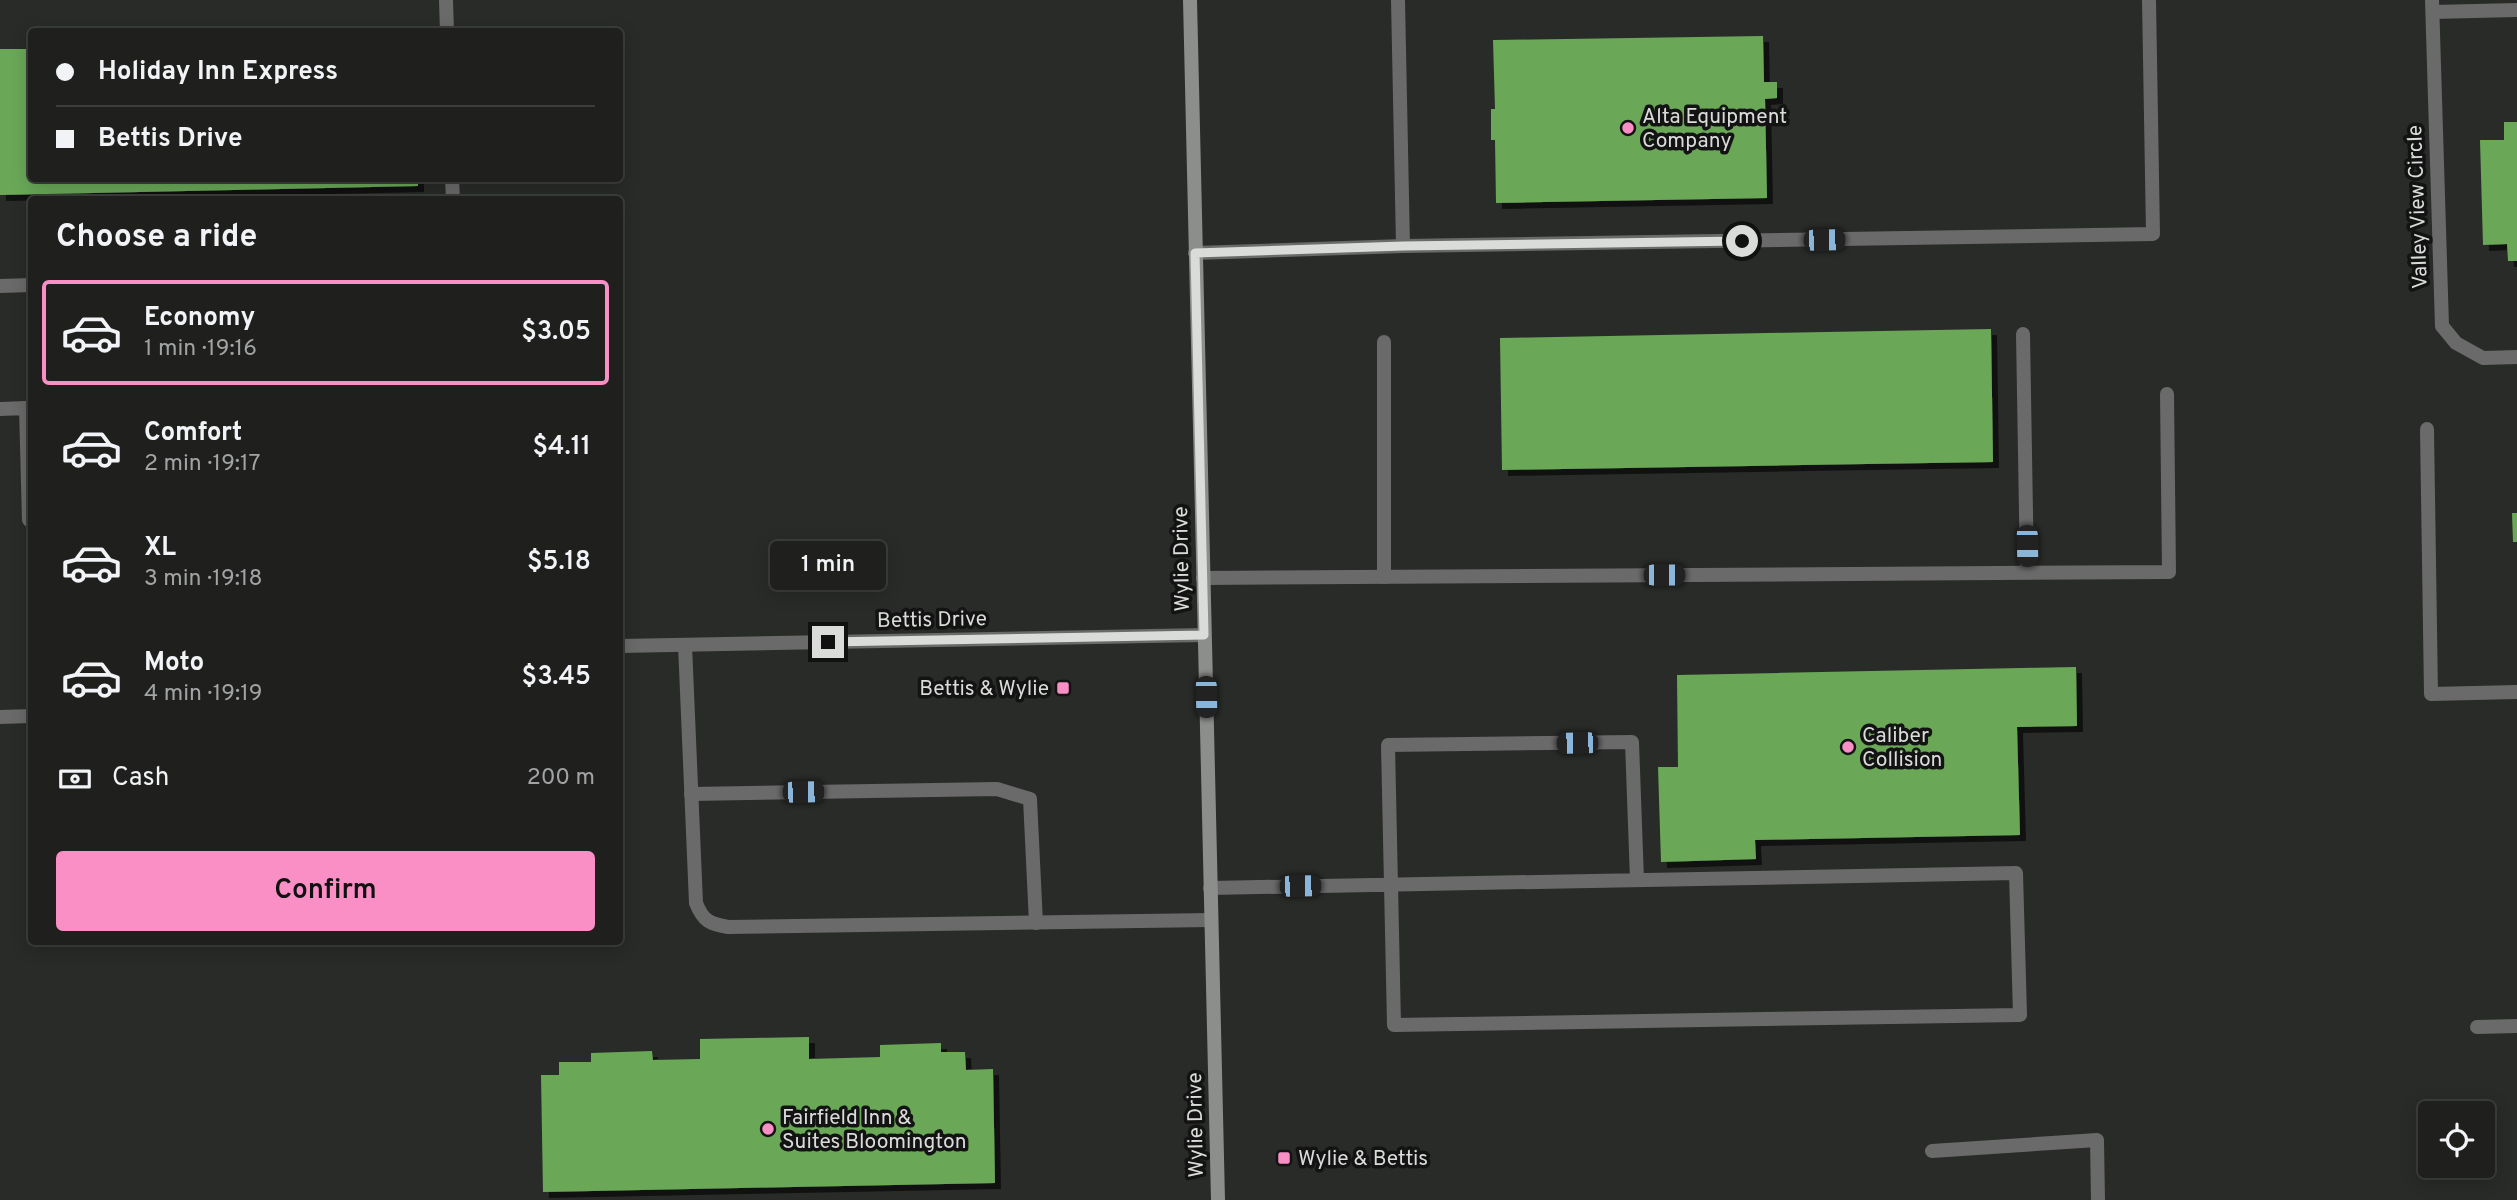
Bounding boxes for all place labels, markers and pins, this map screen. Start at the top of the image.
place label: Alta Equipment Company [1642,104,1787,155]
marker: Alta Equipment Company [1620,120,1636,136]
place label: Bettis & Wylie [919,676,1049,703]
marker: Bettis & Wylie [1055,680,1071,696]
place label: Caliber Collision [1862,723,1942,774]
marker: Caliber Collision [1840,739,1856,755]
place label: Fairfield Inn & Suites Bloomington [782,1105,967,1156]
marker: Fairfield Inn & Suites Bloomington [760,1121,776,1137]
place label: Wylie & Bettis [1298,1146,1428,1173]
marker: Wylie & Bettis [1276,1150,1292,1166]

